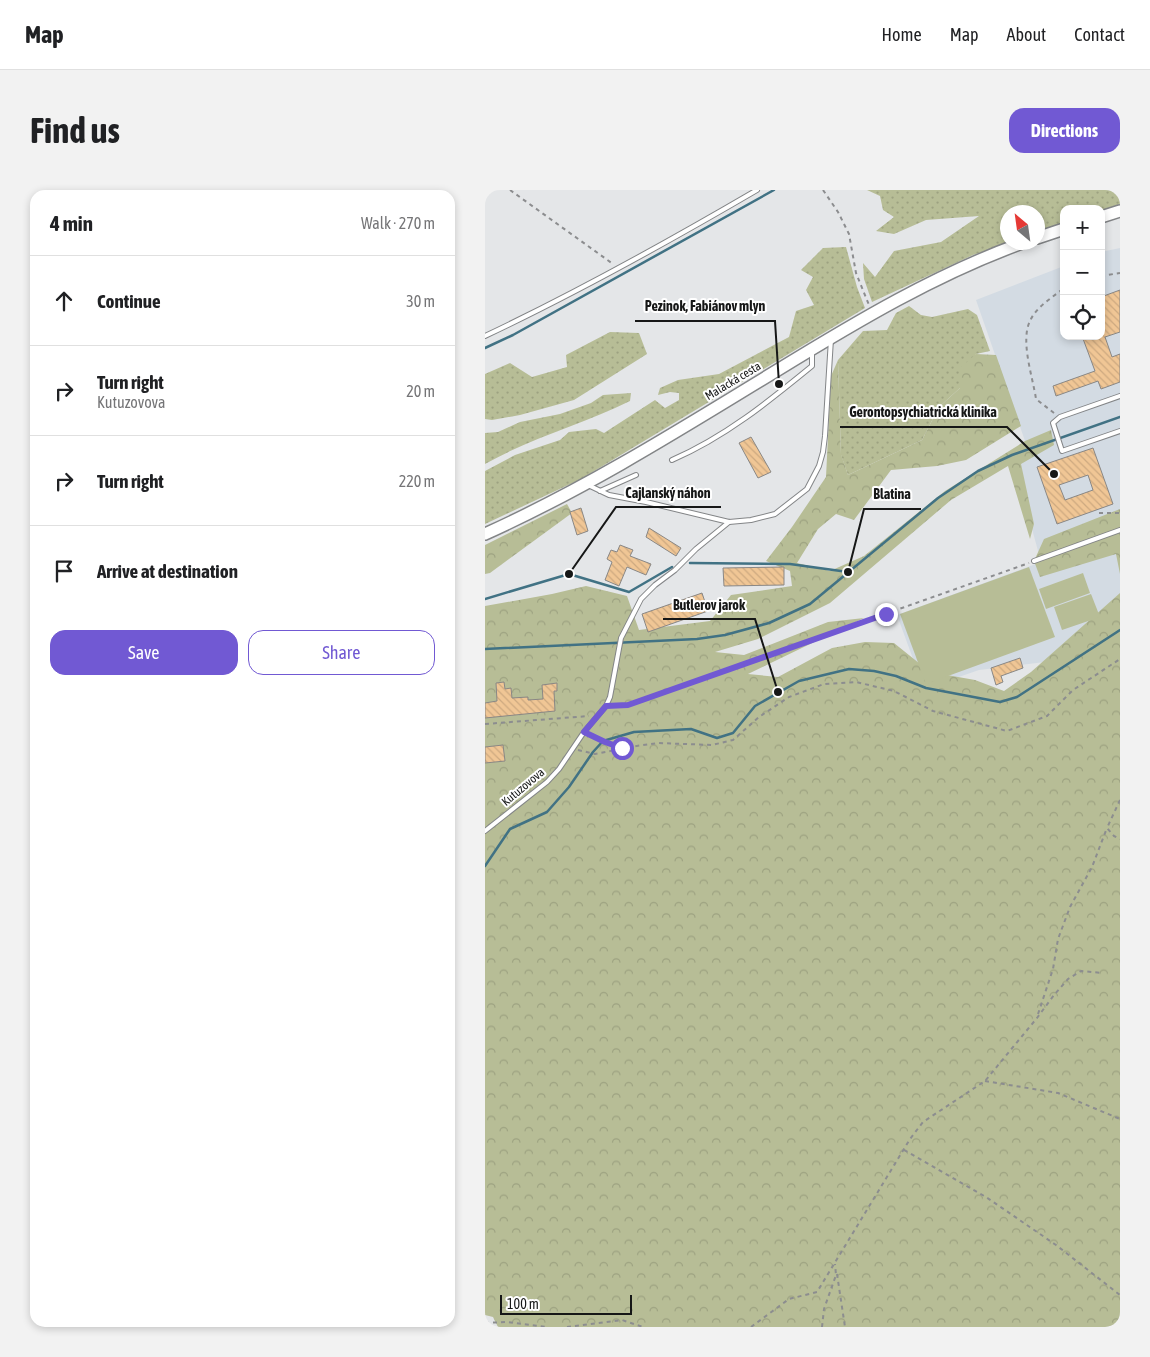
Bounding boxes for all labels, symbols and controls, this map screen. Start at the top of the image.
text: Map [25,21,64,48]
text: Home [882,24,922,45]
text: Map [950,24,979,45]
text: About [1007,24,1046,45]
text: Contact [1074,24,1125,45]
button: Directions [1009,108,1120,153]
text: Find us [30,110,120,150]
north arrow [1000,205,1045,250]
map controls [1060,205,1105,340]
button: + [1060,205,1105,250]
text: 4 min [50,211,93,235]
text: Walk · 270 m [361,214,435,232]
button: − [1060,250,1105,295]
icon: ahead [50,287,78,315]
text: Continue [97,290,161,312]
text: 30 m [406,292,435,310]
callout: Pezinok, Fabiánov mlyn [635,292,775,321]
button: locate [1060,295,1105,340]
text: Pezinok, Fabiánov mlyn [645,298,766,314]
street label: Malacká cesta [703,359,763,403]
text: Turn right [97,371,164,393]
icon: right [50,377,78,405]
text: 20 m [406,382,435,400]
text: Kutuzovova [97,393,165,411]
callout: Gerontopsychiatrická klinika [840,398,1007,427]
text: Gerontopsychiatrická klinika [849,404,997,420]
icon: right [50,467,78,495]
text: Turn right [97,470,164,492]
text: 220 m [399,472,435,490]
callout: Cajlanský náhon [616,478,721,507]
callout: Blatina [864,480,921,509]
text: Cajlanský náhon [625,485,711,501]
text: Blatina [873,486,911,502]
icon: arrive [50,557,78,585]
text: Arrive at destination [97,560,238,582]
callout: Butlerov jarok [663,590,755,619]
text: Butlerov jarok [673,597,746,613]
route end [875,603,898,626]
button: Save [50,630,238,675]
button: Share [248,630,435,675]
route start [611,737,634,760]
street label: Kutuzovova [499,765,547,809]
scale bar [500,1292,633,1315]
text: 100 m [507,1296,539,1312]

